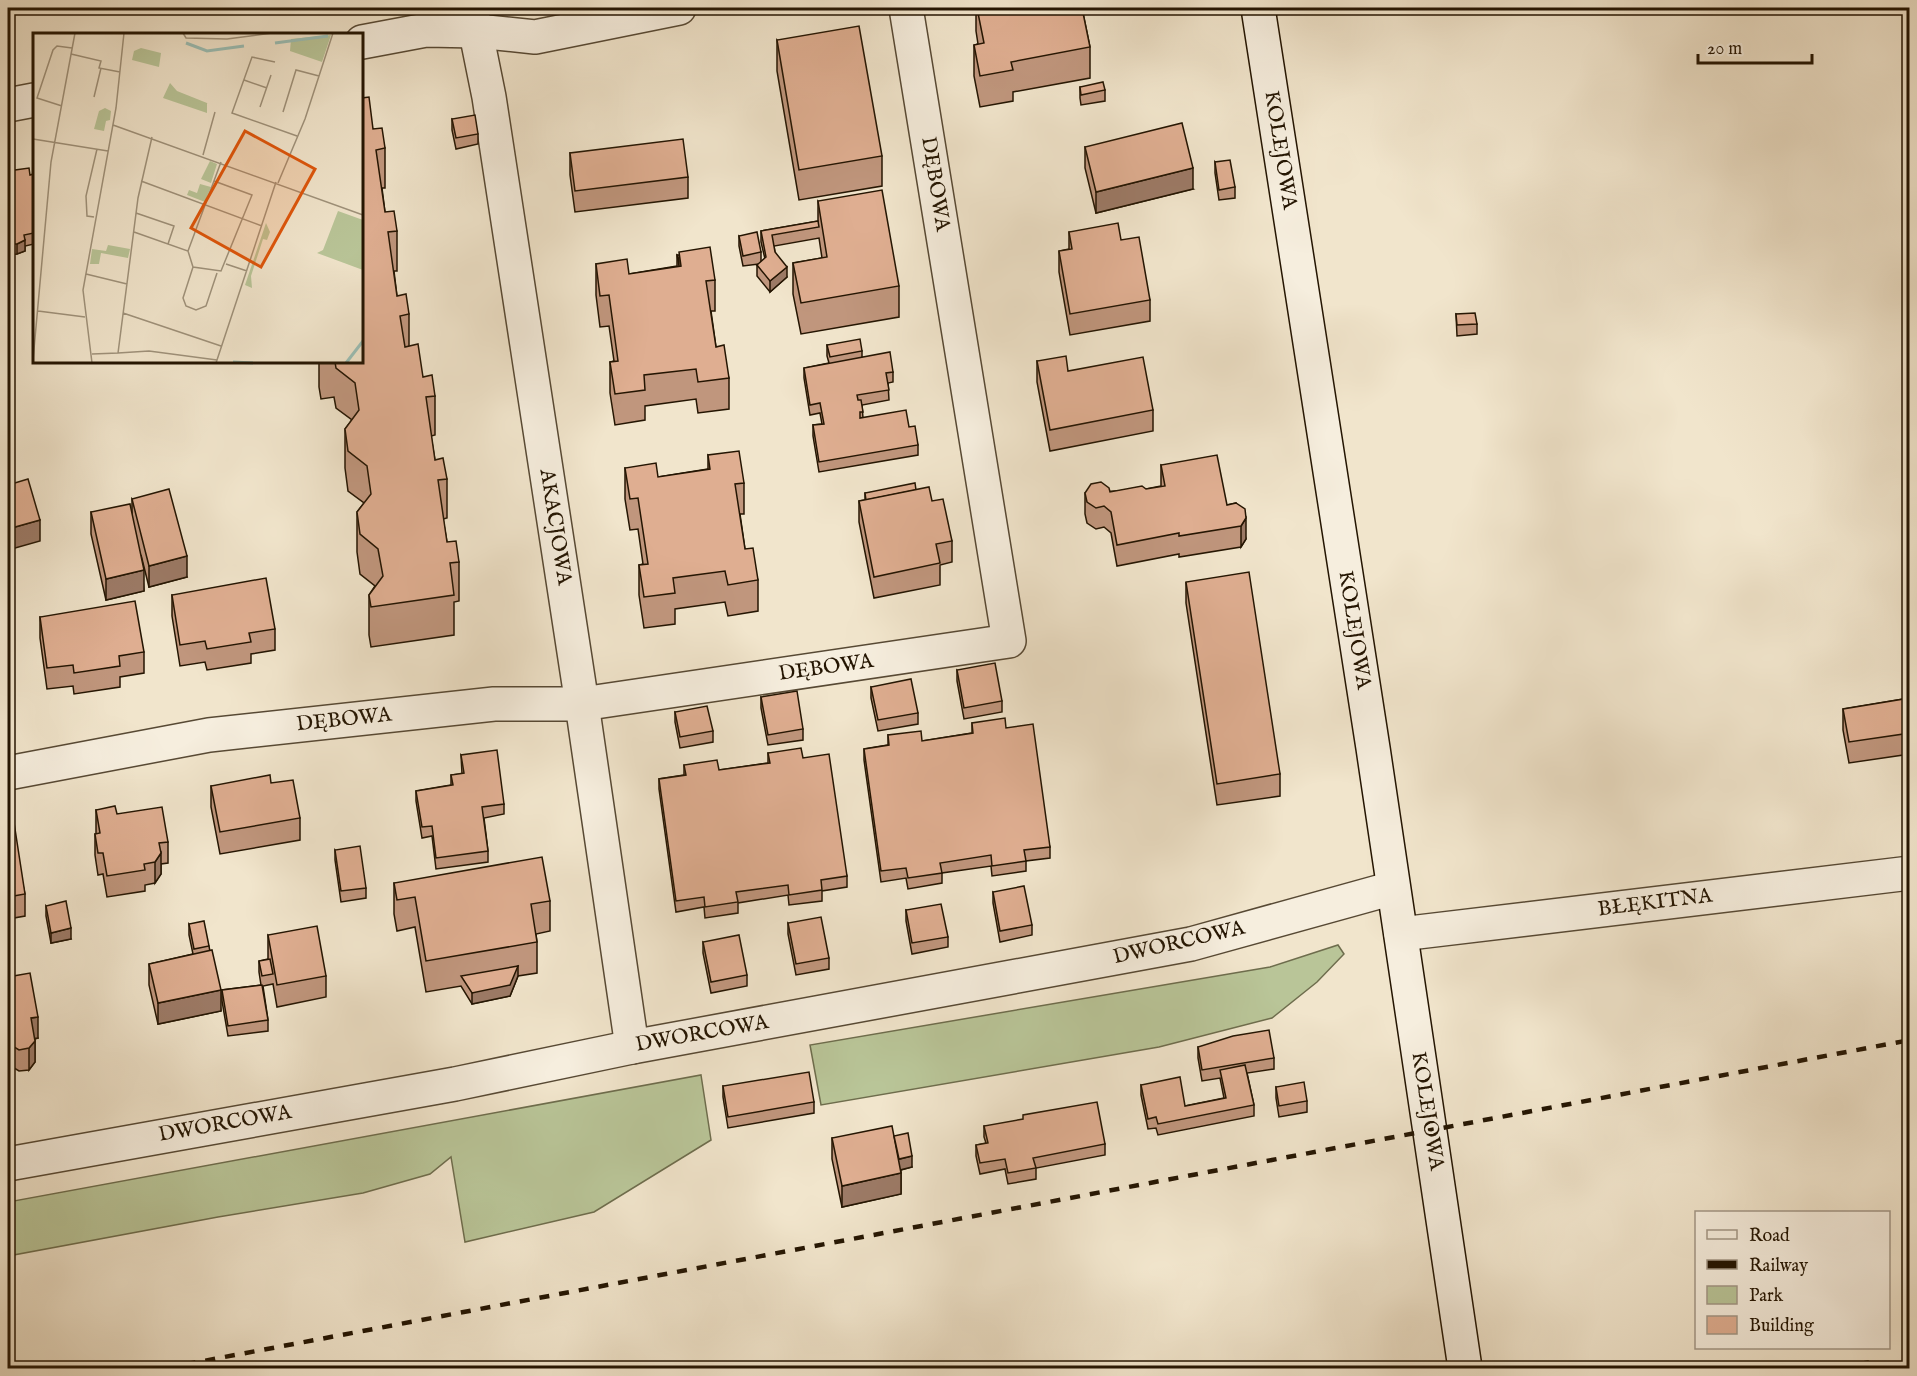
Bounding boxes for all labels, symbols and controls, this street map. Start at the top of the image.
scale bar [1698,27,1812,65]
inset map [33,33,363,363]
text: 20 m [1707,38,1742,61]
street label: KOLEJOWA [1257,89,1303,212]
street label: DĘBOWA [914,135,956,234]
street label: AKACJOWA [532,466,578,588]
street label: KOLEJOWA [1331,569,1377,692]
street label: DĘBOWA [777,648,876,688]
street label: DĘBOWA [295,701,394,738]
street label: BŁĘKITNA [1596,882,1715,923]
street label: DWORCOWA [1110,915,1248,971]
street label: DWORCOWA [633,1009,771,1059]
street label: KOLEJOWA [1404,1050,1450,1173]
street label: DWORCOWA [156,1099,294,1149]
legend [1695,1211,1890,1349]
text: Road [1749,1225,1790,1248]
text: Railway [1749,1255,1808,1278]
text: Park [1749,1285,1784,1308]
text: Building [1749,1315,1814,1338]

